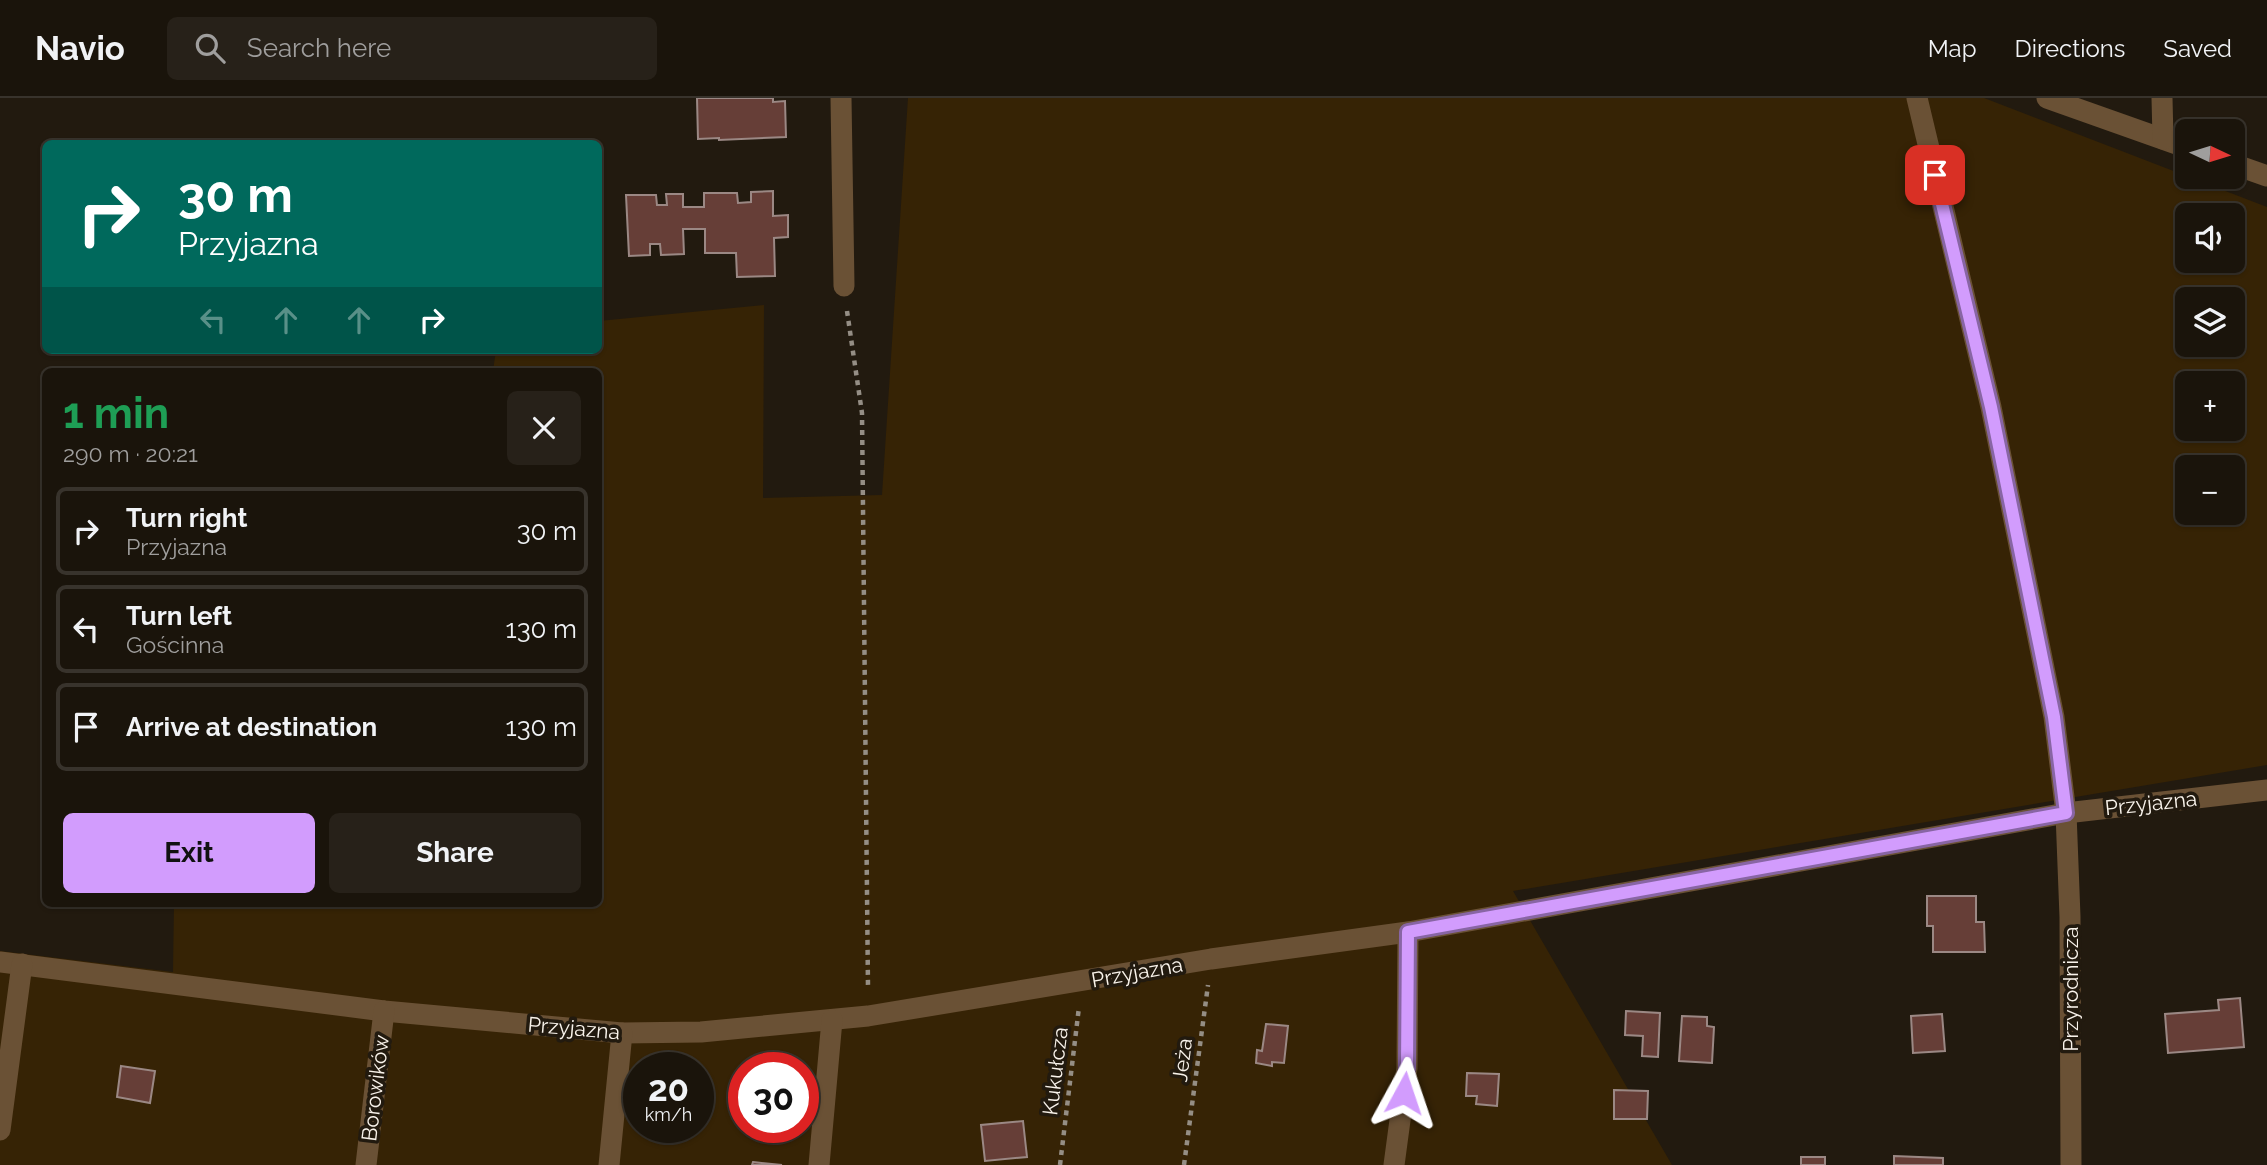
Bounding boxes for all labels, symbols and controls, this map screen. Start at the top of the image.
search box [167,17,657,80]
text: Navio [35,29,125,68]
icon: search [191,29,229,67]
text: Search here [247,33,391,63]
text: Map [1928,34,1977,63]
text: Directions [2015,34,2125,63]
text: Saved [2163,34,2232,63]
north arrow [2175,119,2245,189]
map controls [2175,119,2245,525]
pin [1905,145,1965,205]
icon: arrive [1916,156,1954,194]
text: 30 m [178,166,293,223]
icon: right [63,168,154,259]
button: sound [2175,203,2245,273]
text: Przyjazna [178,225,319,262]
button: layers [2175,287,2245,357]
icon: left [194,301,232,339]
icon: ahead [267,301,305,339]
icon: ahead [340,301,378,339]
icon: right [413,301,451,339]
button: + [2175,371,2245,441]
text: 1 min [63,389,169,438]
button: close [507,391,581,465]
text: 290 m · 20:21 [63,440,198,467]
button: − [2175,455,2245,525]
text: Turn right [126,503,247,533]
icon: right [67,512,105,550]
text: 30 m [517,516,577,546]
text: Przyjazna [126,533,227,560]
text: Turn left [126,601,232,631]
icon: left [67,610,105,648]
text: 130 m [506,614,577,644]
text: Gościnna [126,631,224,658]
icon: arrive [67,708,105,746]
text: Arrive at destination [126,712,377,742]
text: 130 m [506,712,577,742]
street label: Przyjazna [2104,786,2198,820]
button: Exit [63,813,315,893]
button: Share [329,813,581,893]
street label: Przyrodnicza [2058,927,2083,1051]
street label: Przyjazna [1089,952,1185,992]
street label: Przyjazna [527,1012,621,1044]
street label: Kukułcza [1037,1025,1073,1117]
street label: Borowików [356,1033,394,1143]
street label: Jeża [1167,1037,1197,1083]
speed limit sign: 30 [728,1052,819,1143]
position arrow [1367,1056,1441,1130]
text: 20 [648,1068,689,1109]
text: km/h [645,1104,692,1125]

